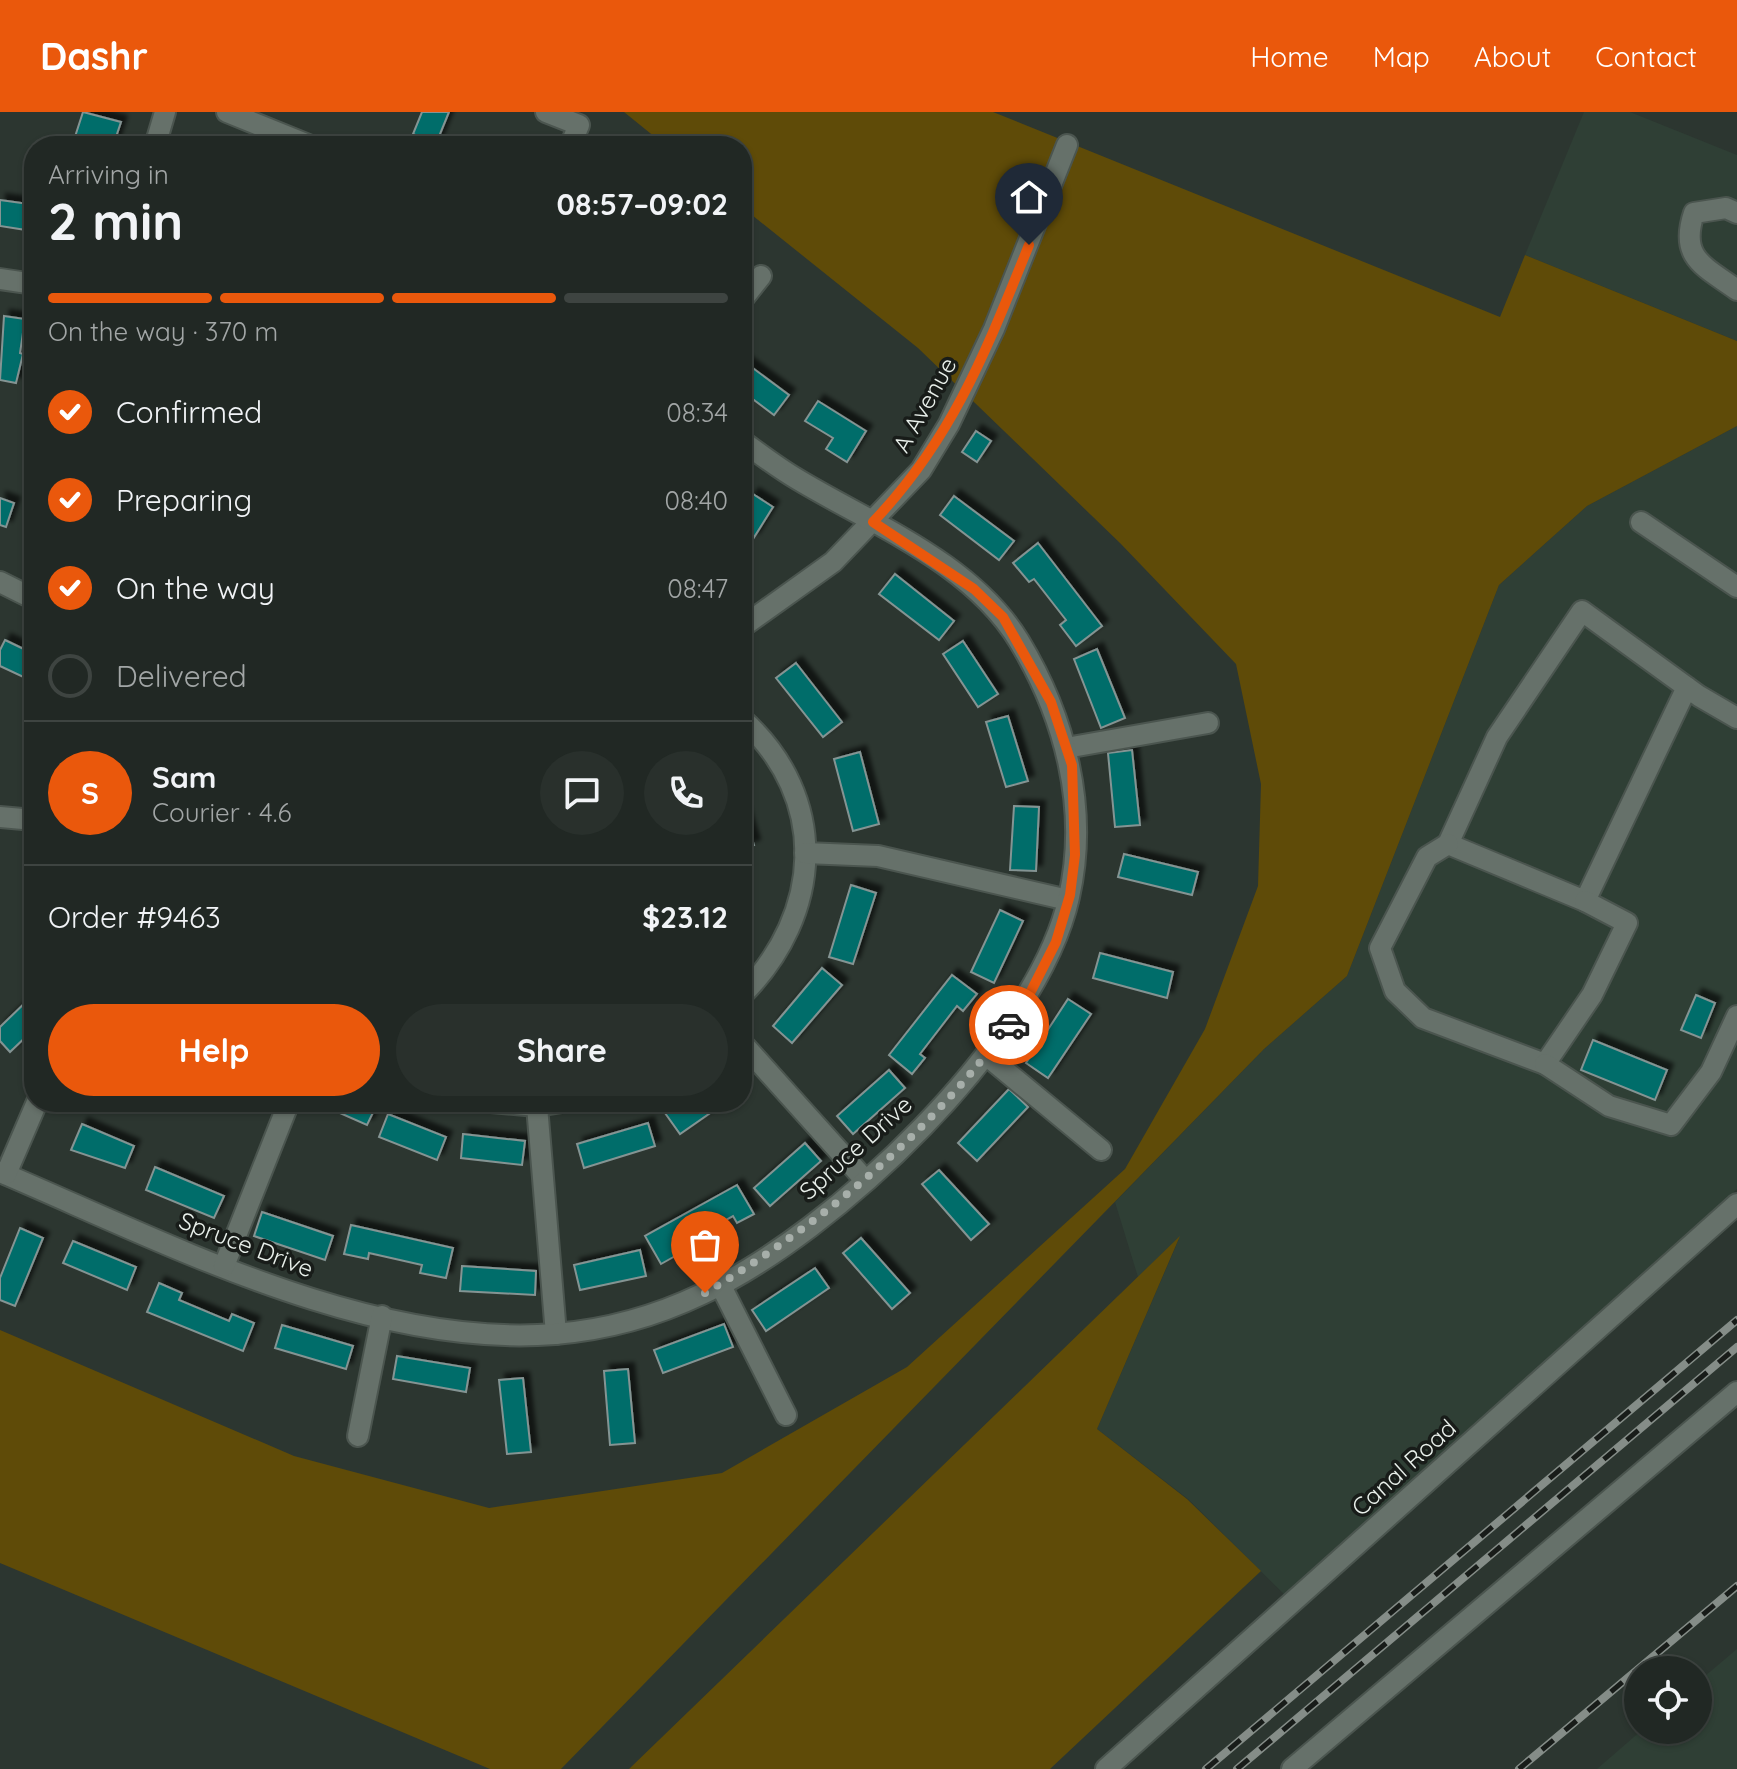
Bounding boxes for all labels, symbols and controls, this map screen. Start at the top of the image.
text: Dashr [40,32,148,80]
text: Home [1250,39,1329,74]
text: Map [1373,39,1430,74]
text: About [1474,39,1551,74]
text: Contact [1595,39,1697,74]
text: Arriving in [48,158,169,191]
pin [995,163,1063,245]
icon: home [1007,175,1051,219]
text: 08:57–09:02 [557,185,728,223]
text: 2 min [48,188,183,253]
text: On the way · 370 m [48,315,278,348]
street label: A Avenue [886,352,962,457]
icon: check [48,390,92,434]
text: Confirmed [116,393,262,431]
text: 08:34 [666,396,728,429]
icon: check [48,478,92,522]
text: Preparing [116,481,252,519]
text: 08:40 [664,484,728,517]
icon: check [48,566,92,610]
text: On the way [116,569,275,607]
text: 08:47 [667,572,728,605]
text: Delivered [116,657,247,695]
button: chat [540,751,624,835]
button: phone [644,751,728,835]
text: Sam [152,758,216,796]
text: S [81,774,99,812]
text: Courier · 4.6 [152,796,291,829]
text: Order #9463 [48,898,221,936]
text: $23.12 [642,898,728,936]
courier [969,985,1049,1065]
icon: car [987,1003,1031,1047]
button: Help [48,1004,380,1096]
button: Share [396,1004,728,1096]
street label: Spruce Drive [793,1089,918,1206]
street label: Spruce Drive [175,1205,318,1283]
pin [671,1211,739,1293]
icon: bag [683,1223,727,1267]
street label: Canal Road [1345,1413,1462,1522]
map controls [1624,1656,1712,1744]
button: locate [1624,1656,1712,1744]

